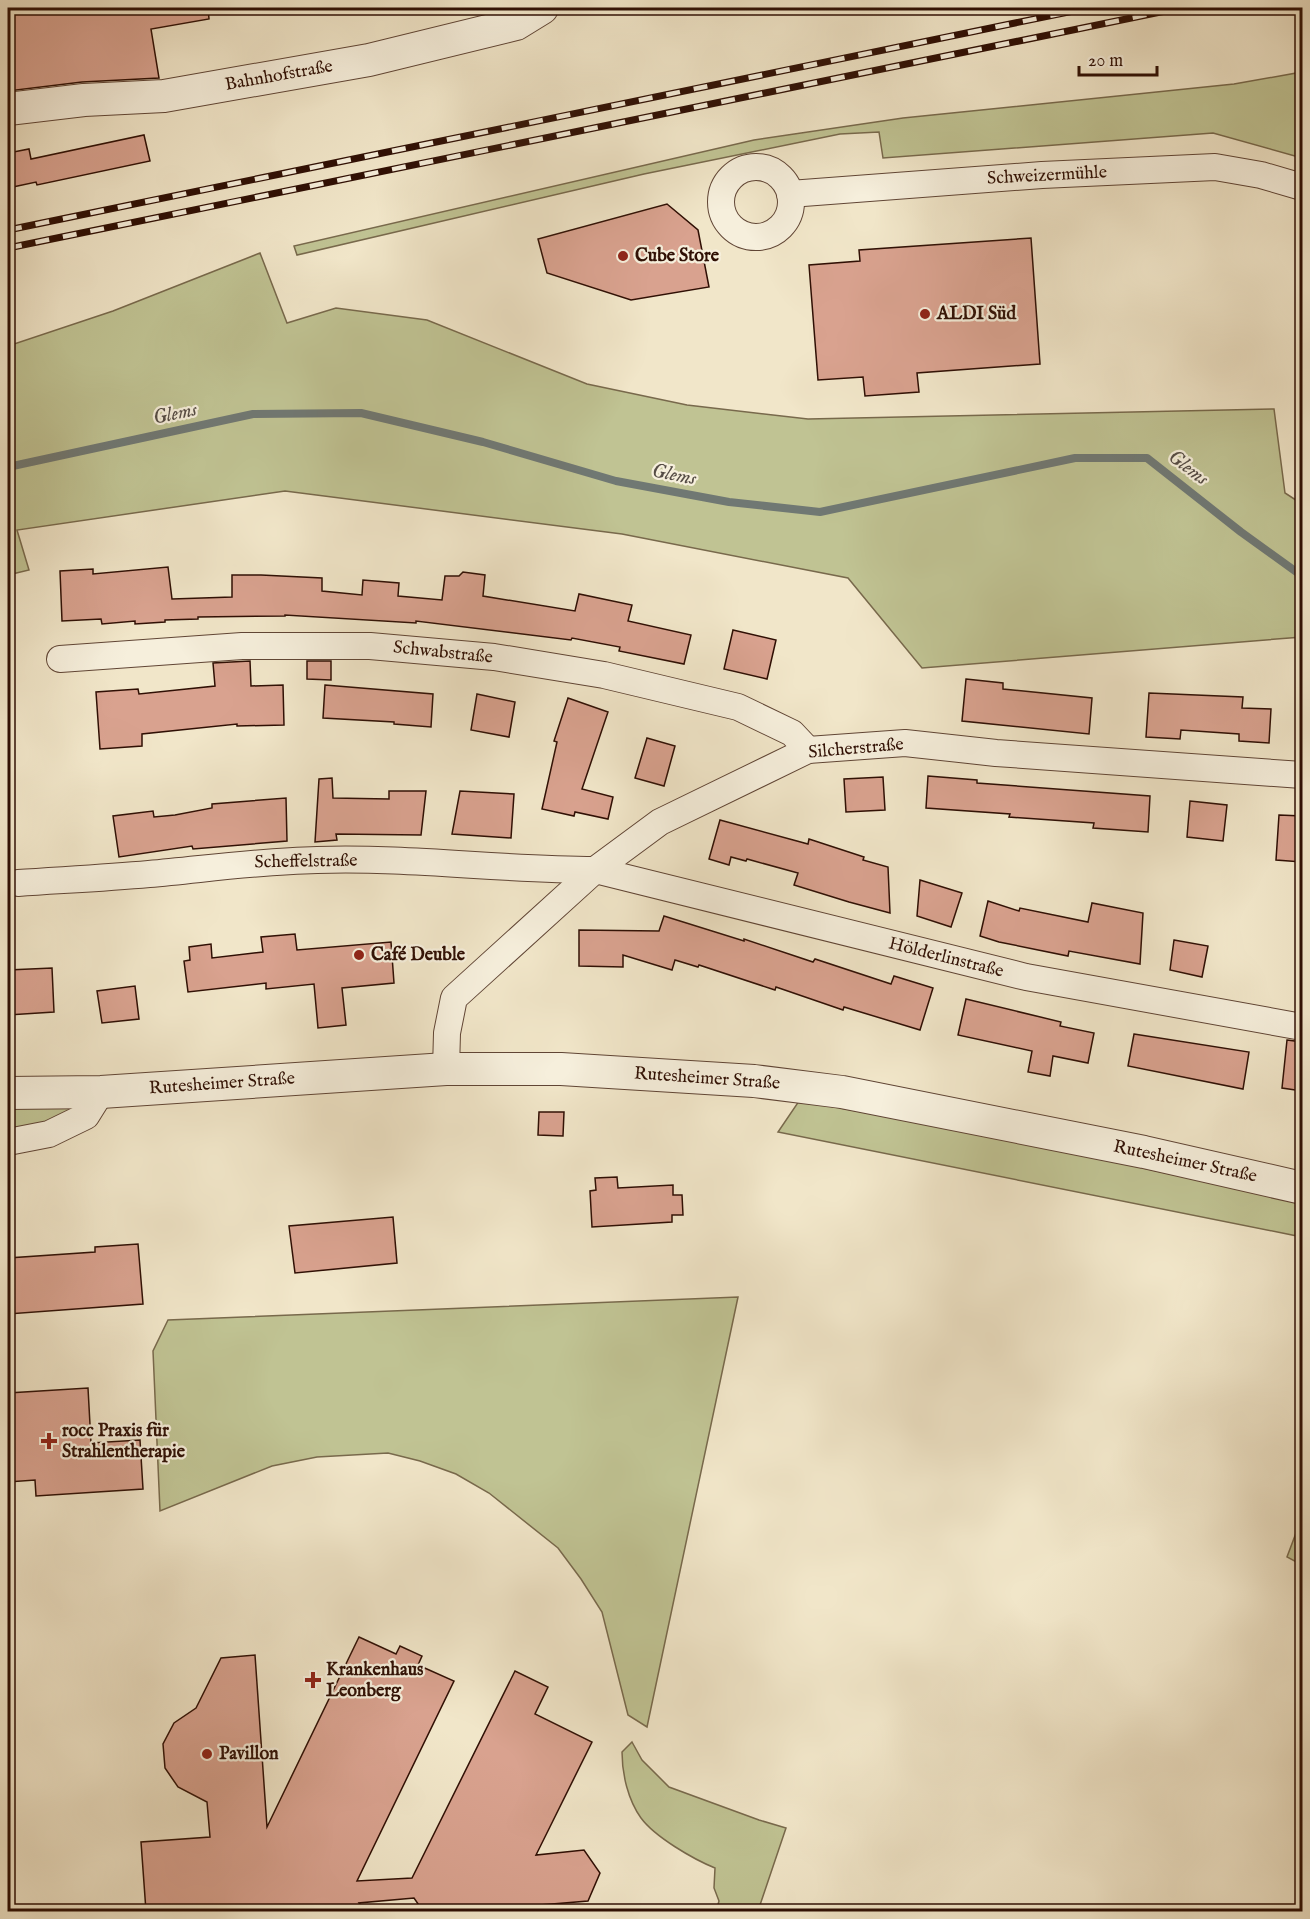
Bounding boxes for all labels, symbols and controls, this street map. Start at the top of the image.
scale bar [1079,39,1157,77]
text: 20 m [1088,50,1123,73]
street label: Bahnhofstraße [223,55,335,97]
street label: Schweizermühle [986,161,1108,191]
place label: Cube Store [635,245,720,268]
marker: Cube Store [616,249,630,263]
place label: ALDI Süd [936,303,1016,326]
marker: ALDI Süd [918,307,932,321]
water label: Glems [151,397,200,431]
water label: Glems [1163,445,1214,492]
water label: Glems [650,458,699,492]
street label: Schwabstraße [392,636,494,670]
street label: Silcherstraße [807,733,905,765]
street label: Scheffelstraße [254,850,358,874]
street label: Hölderlinstraße [886,933,1006,983]
place label: Café Deuble [371,944,466,967]
marker: Café Deuble [352,948,366,962]
street label: Rutesheimer Straße [633,1062,781,1096]
street label: Rutesheimer Straße [148,1067,296,1101]
street label: Rutesheimer Straße [1111,1136,1259,1188]
place label: rocc Praxis für Strahlentherapie [62,1420,186,1464]
marker: rocc Praxis für Strahlentherapie [40,1432,58,1450]
place label: Krankenhaus Leonberg [326,1659,424,1703]
marker: Krankenhaus Leonberg [304,1671,322,1689]
place label: Pavillon [219,1743,279,1766]
marker: Pavillon [200,1747,214,1761]

